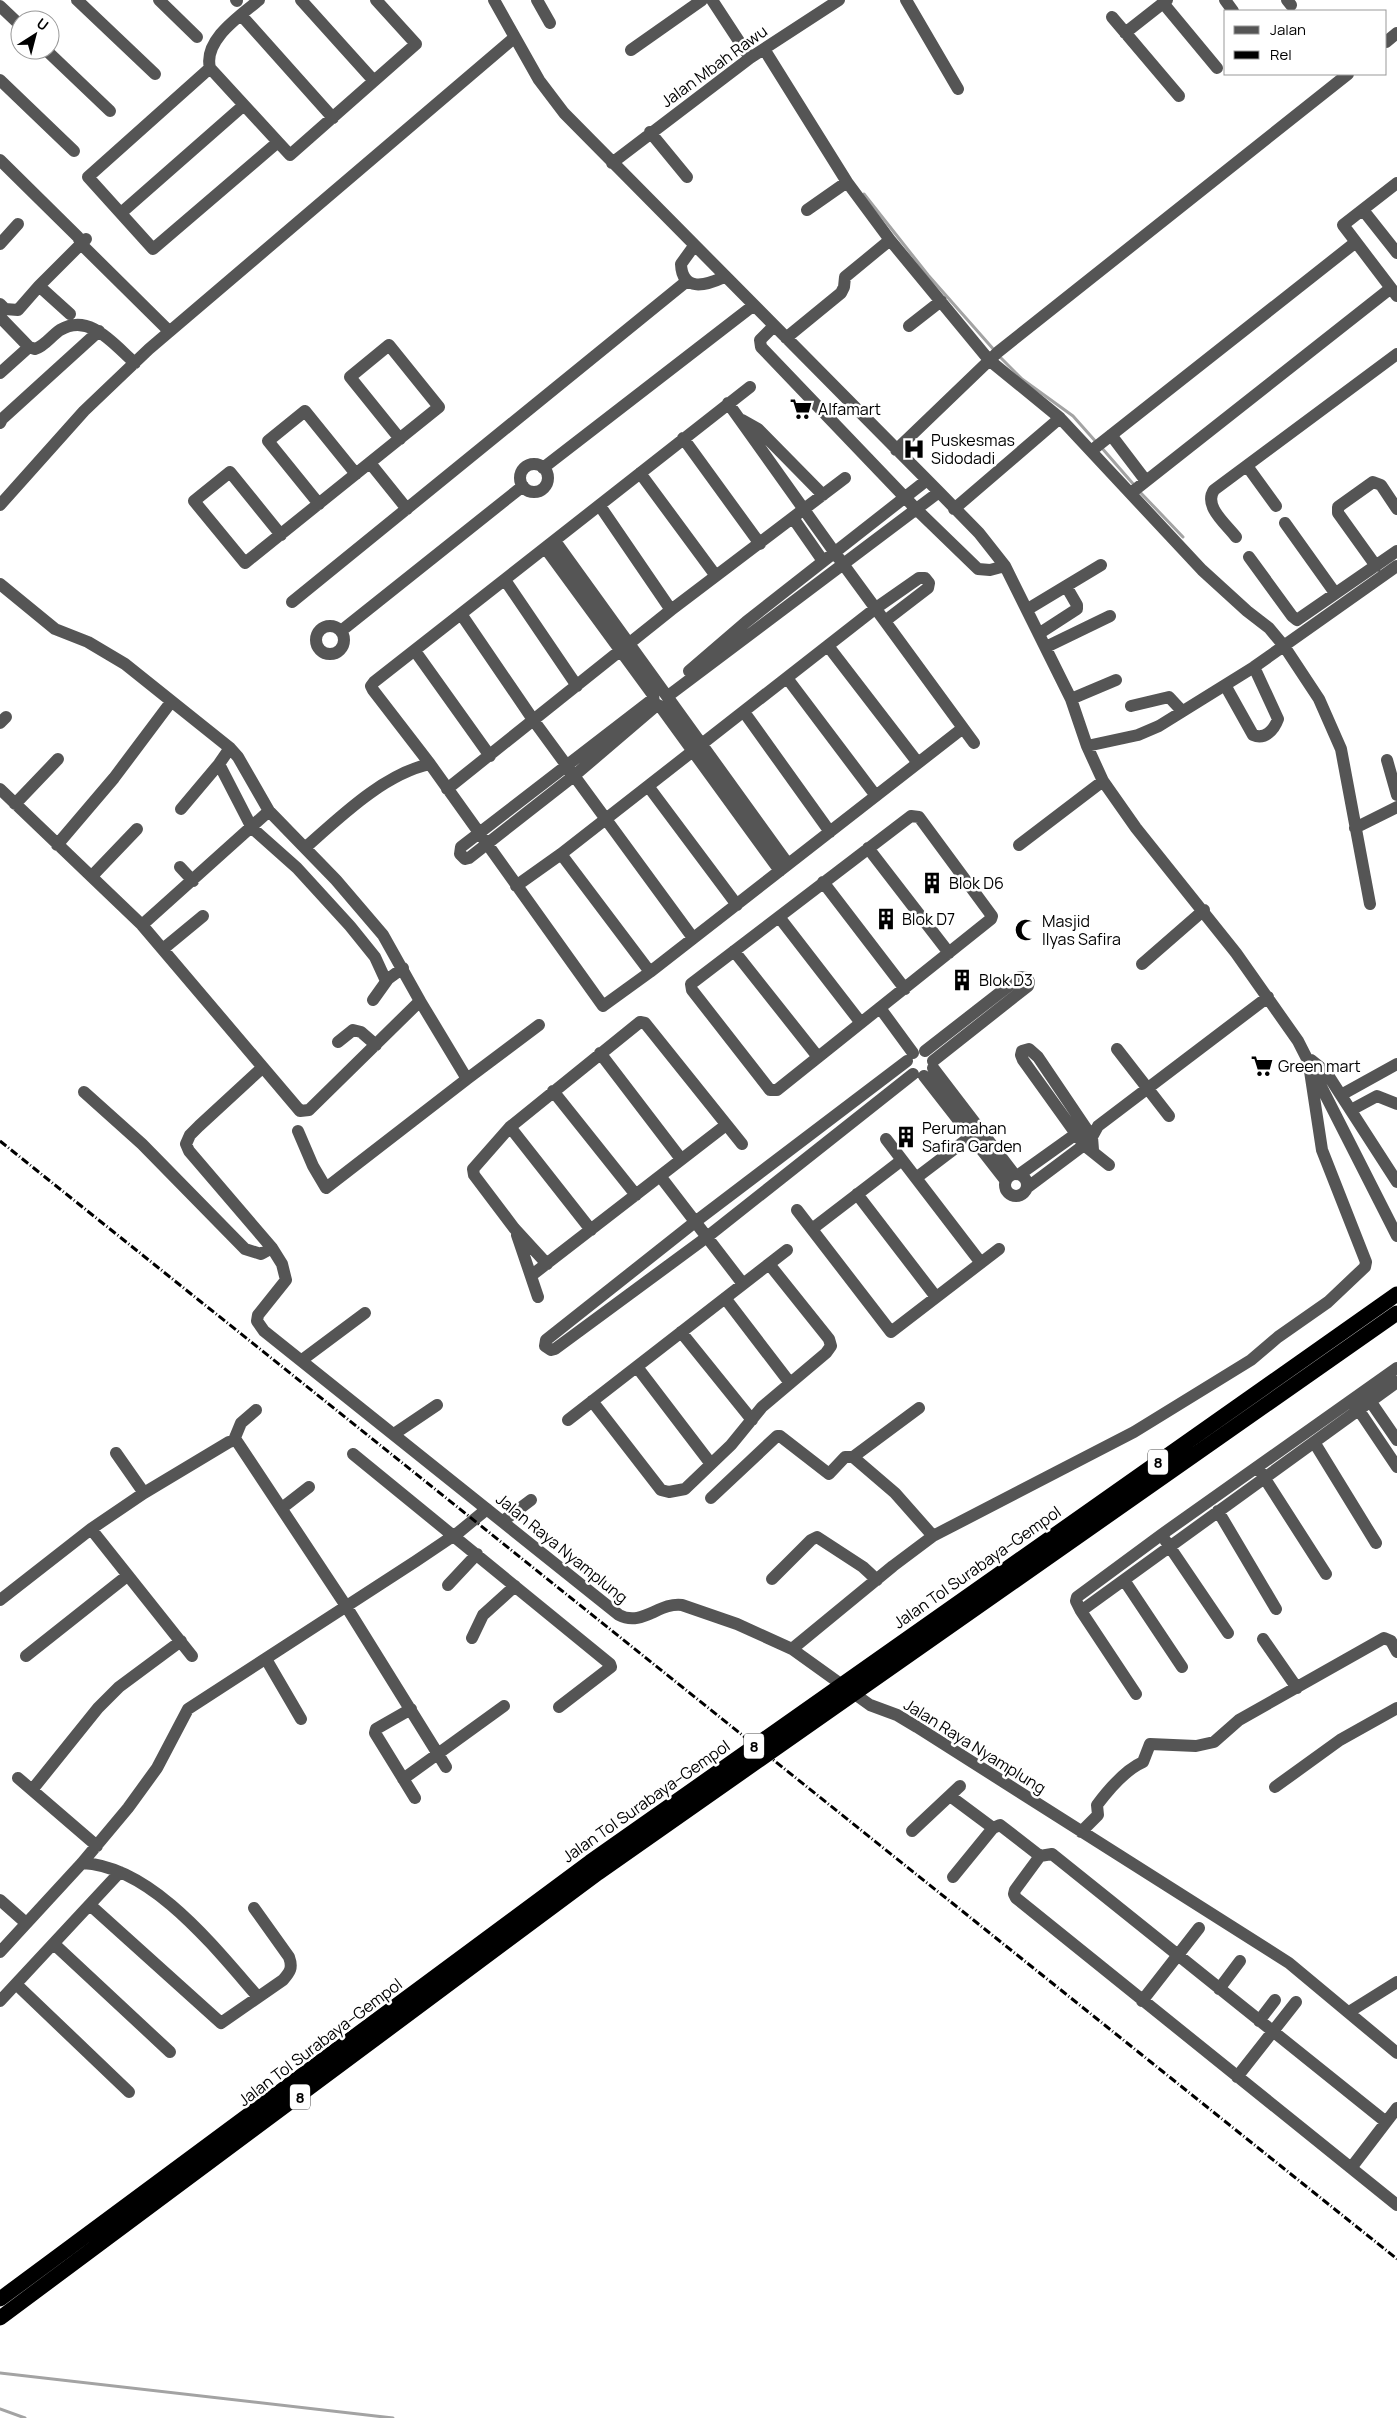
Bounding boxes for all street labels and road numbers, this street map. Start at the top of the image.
street label: Jalan Mbah Rawu [656,20,772,112]
road number: 8 [1148,1450,1168,1474]
street label: Jalan Raya Nyamplung [492,1488,632,1608]
street label: Jalan Tol Surabaya–Gempol [889,1501,1065,1633]
street label: Jalan Raya Nyamplung [900,1693,1050,1799]
road number: 8 [744,1734,764,1758]
street label: Jalan Tol Surabaya–Gempol [558,1735,734,1867]
street label: Jalan Tol Surabaya–Gempol [233,1973,407,2111]
road number: 8 [290,2084,310,2110]

